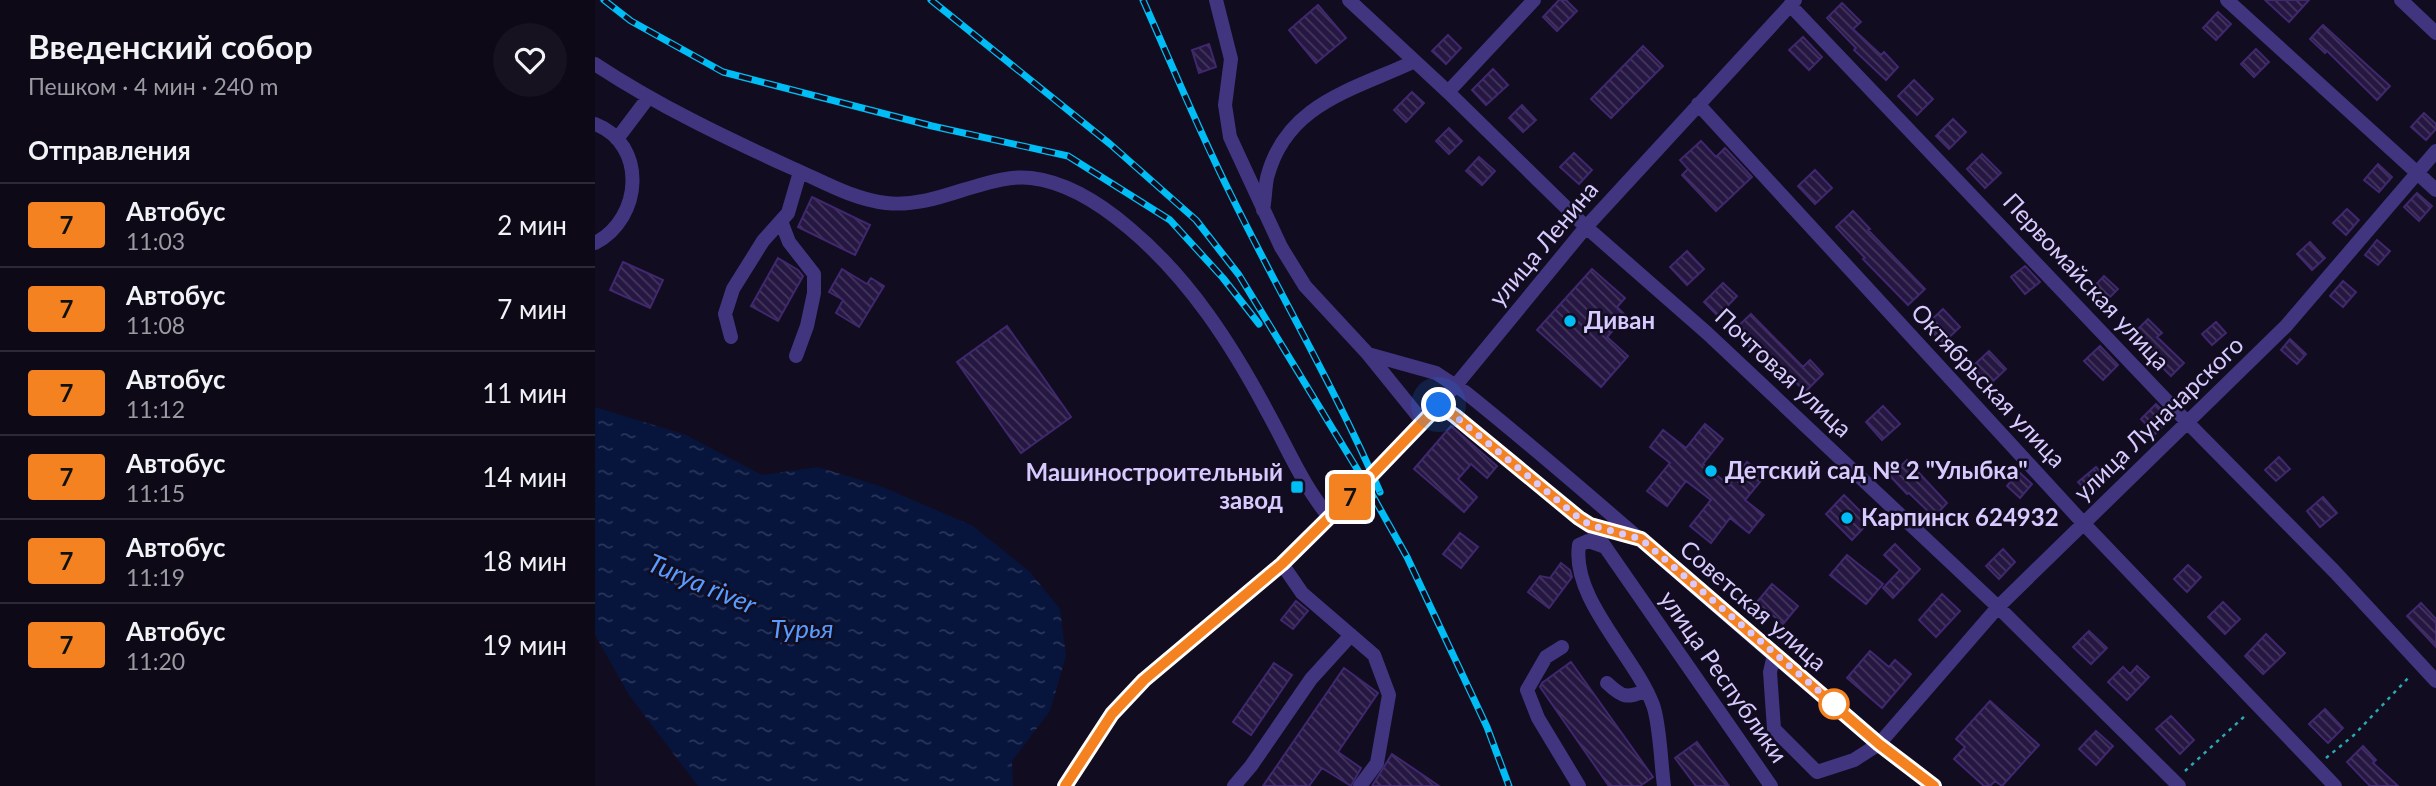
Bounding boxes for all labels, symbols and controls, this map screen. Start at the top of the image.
button: heart [493,23,567,97]
text: Введенский собор [28,26,313,66]
text: Пешком · 4 мин · 240 m [28,72,278,100]
text: Отправления [28,134,191,166]
street label: улица Ленина [1482,175,1604,311]
street label: Первомайская улица [1998,187,2176,375]
text: Автобус [126,195,225,227]
text: 2 мин [497,209,567,241]
text: 7 [60,210,73,239]
text: 11:03 [126,227,185,255]
text: Автобус [126,279,225,311]
text: 7 мин [497,293,567,325]
text: 7 [60,294,73,323]
street label: Октябрьская улица [1906,297,2072,473]
street label: Почтовая улица [1710,301,1858,442]
place label: Диван [1584,305,1655,334]
text: 11:08 [126,311,185,339]
marker: Диван [1562,313,1578,329]
street label: улица Луначарского [2067,330,2249,506]
text: Автобус [126,363,225,395]
text: 11 мин [482,377,567,409]
text: 7 [60,378,73,407]
your location [1421,387,1456,422]
text: 11:12 [126,395,185,423]
text: Автобус [126,447,225,479]
place label: Детский сад № 2 "Улыбка" [1725,455,2028,484]
place label: Машиностроительный завод [1026,457,1283,514]
text: 14 мин [482,461,567,493]
text: 7 [60,462,73,491]
marker: Детский сад № 2 "Улыбка" [1703,463,1719,479]
line badge: 7 [1327,474,1373,520]
text: 11:15 [126,479,185,507]
marker: Машиностроительный завод [1289,479,1305,495]
text: 7 [1343,482,1357,511]
place label: Карпинск 624932 [1861,502,2059,531]
marker: Карпинск 624932 [1839,510,1855,526]
text: Автобус [126,531,225,563]
street label: Советская улица [1675,533,1833,676]
text: 18 мин [482,545,567,577]
text: 7 [60,546,73,575]
water label: Turya river [643,546,762,621]
text: 11:19 [126,563,185,591]
street label: улица Республики [1654,585,1794,768]
water label: Турья [771,612,834,644]
text: Автобус [126,615,225,647]
text: 19 мин [482,629,567,661]
text: 7 [60,630,73,659]
text: 11:20 [126,647,185,675]
unlabelled marker [1819,689,1849,719]

